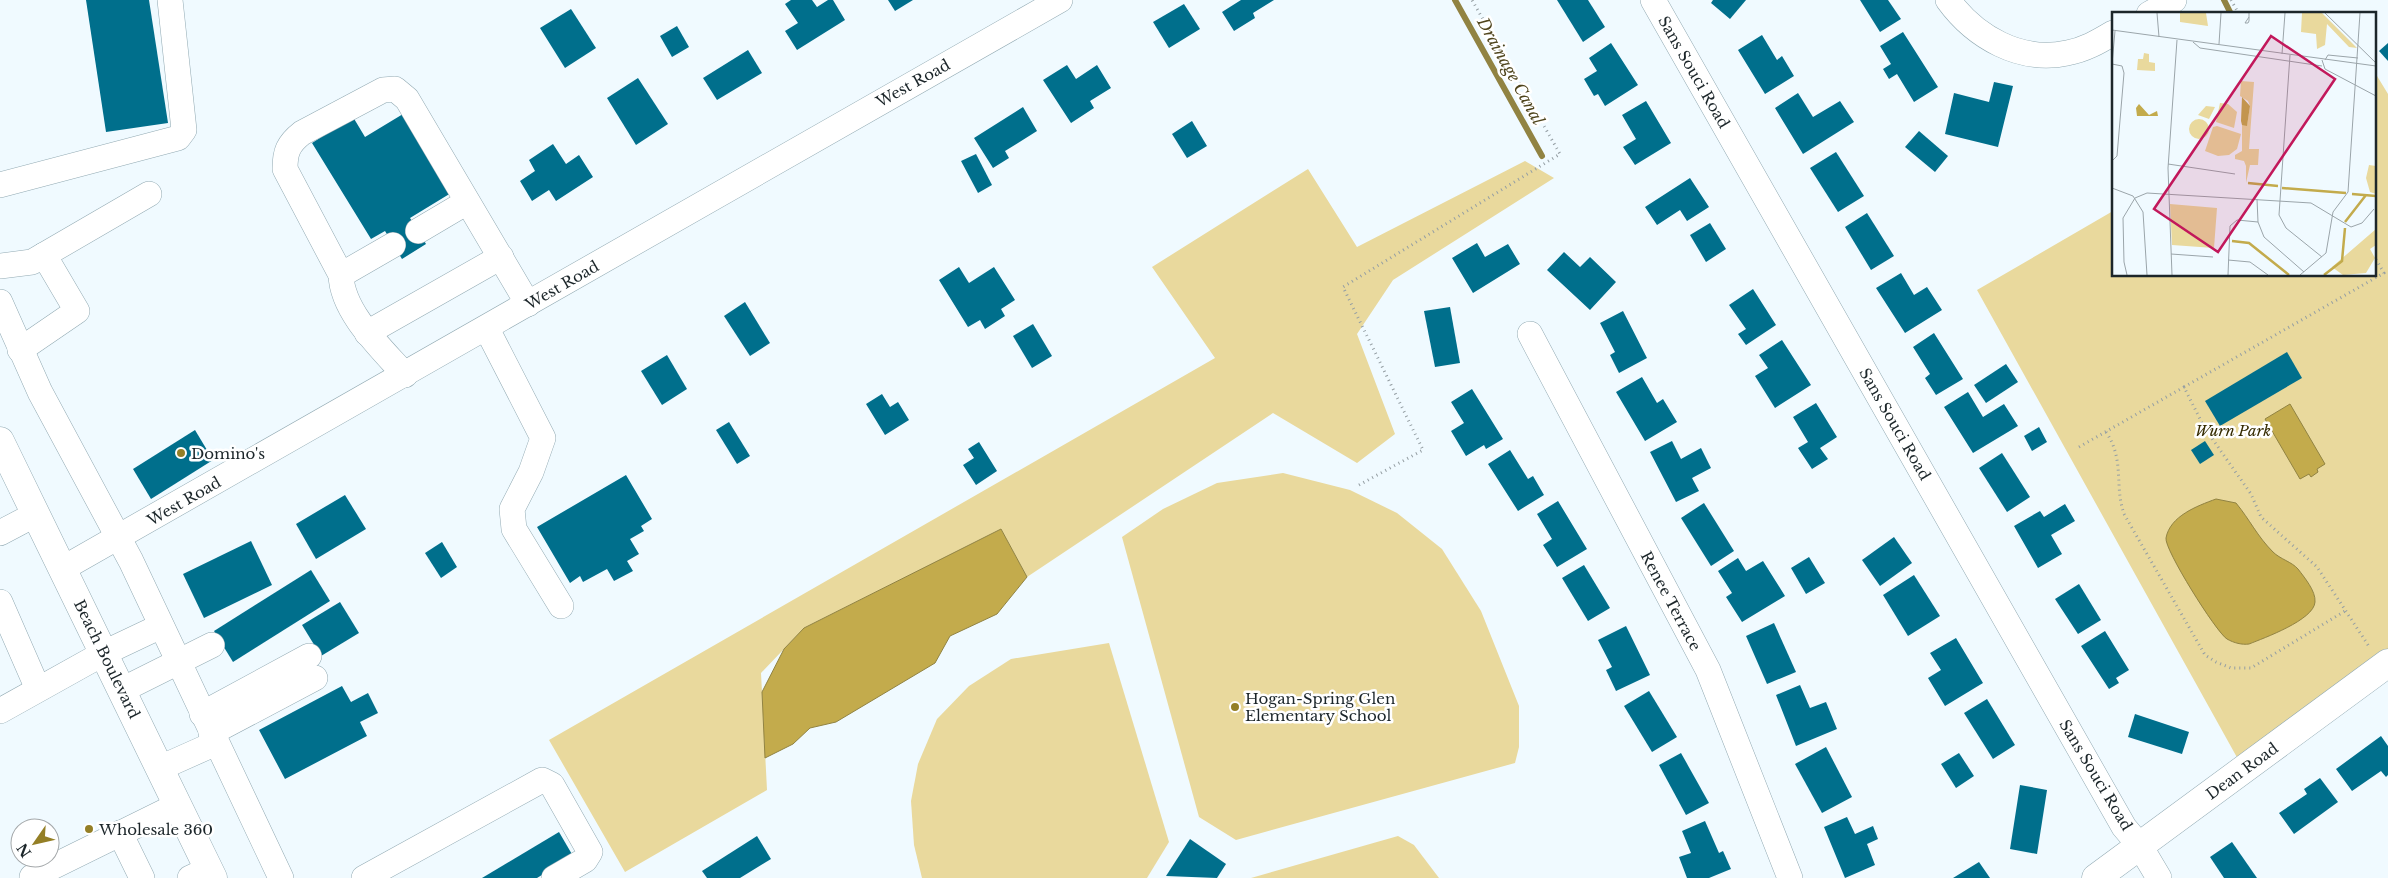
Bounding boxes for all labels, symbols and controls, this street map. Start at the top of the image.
inset map [2112,12,2376,276]
water label: Drainage Canal [1473,13,1549,129]
street label: Sans Souci Road [1654,13,1734,131]
street label: West Road [872,55,953,112]
street label: West Road [521,256,602,314]
street label: Sans Souci Road [1855,365,1935,483]
park label: Wurn Park [2195,421,2271,440]
place label: Domino's [191,444,265,463]
marker: Domino's [175,447,187,459]
street label: West Road [143,472,224,530]
street label: Renee Terrace [1637,548,1705,654]
street label: Beach Boulevard [70,596,144,722]
place label: Hogan-Spring Glen Elementary School [1245,689,1395,725]
marker: Hogan-Spring Glen Elementary School [1229,701,1241,713]
street label: Sans Souci Road [2055,716,2137,834]
street label: Dean Road [2202,738,2282,804]
north arrow [10,818,60,868]
place label: Wholesale 360 [98,820,213,839]
marker: Wholesale 360 [83,823,95,835]
text: N [13,840,35,861]

